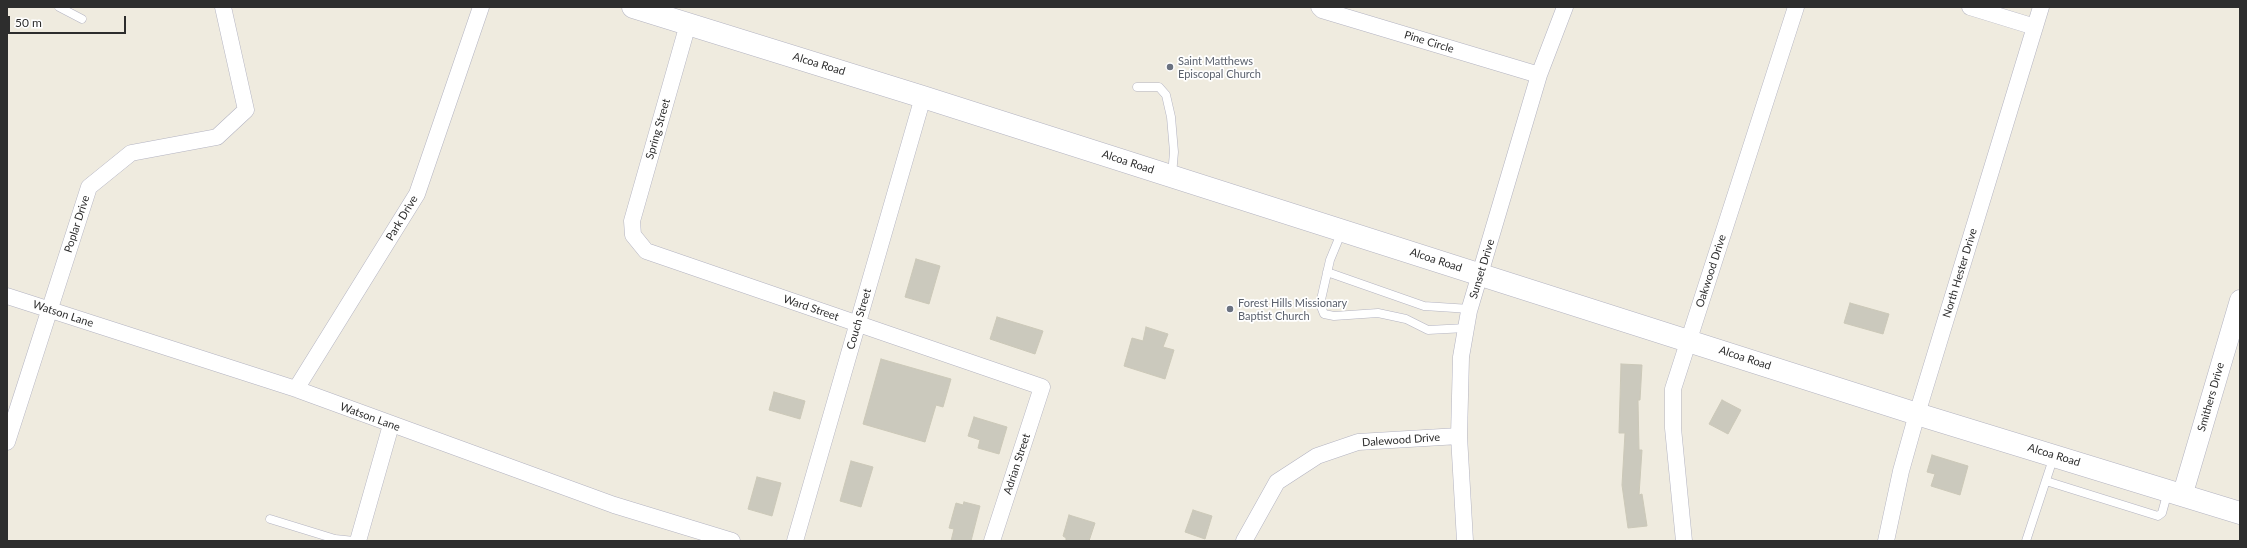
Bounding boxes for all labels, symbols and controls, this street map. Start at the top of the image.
scale bar [10,8,128,34]
text: 50 m [15,15,42,30]
street label: Pine Circle [1402,28,1456,56]
street label: Alcoa Road [791,50,847,78]
place label: Saint Matthews Episcopal Church [1178,54,1261,80]
marker: Saint Matthews Episcopal Church [1165,62,1175,72]
street label: Spring Street [643,97,673,161]
street label: Alcoa Road [1100,147,1156,177]
street label: Park Drive [383,193,421,243]
street label: Poplar Drive [61,194,93,254]
street label: North Hester Drive [1940,227,1980,319]
street label: Oakwood Drive [1693,233,1729,309]
street label: Sunset Drive [1467,238,1497,300]
street label: Alcoa Road [1408,245,1464,275]
street label: Couch Street [844,287,874,351]
street label: Ward Street [781,292,841,324]
place label: Forest Hills Missionary Baptist Church [1238,296,1347,322]
street label: Watson Lane [31,298,95,330]
marker: Forest Hills Missionary Baptist Church [1225,304,1235,314]
street label: Alcoa Road [1717,343,1773,373]
street label: Smithers Drive [2195,361,2227,433]
street label: Watson Lane [338,400,402,434]
street label: Dalewood Drive [1361,431,1441,449]
street label: Adrian Street [1001,432,1033,496]
street label: Alcoa Road [2026,441,2082,469]

